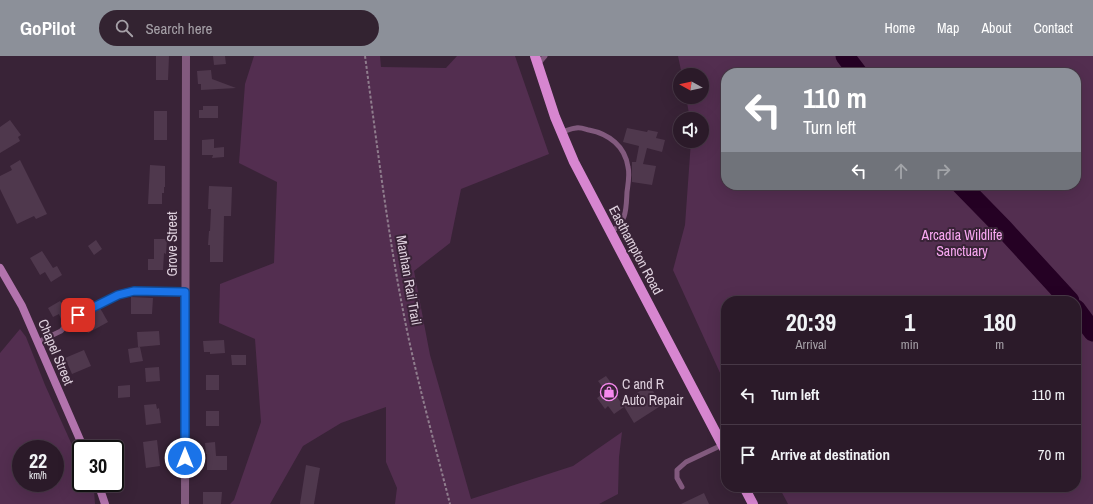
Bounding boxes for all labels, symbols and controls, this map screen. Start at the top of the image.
search box [99,10,379,46]
text: GoPilot [20,15,75,41]
icon: search [113,17,135,39]
text: Search here [145,18,212,39]
text: Home [884,19,915,37]
text: Map [937,19,959,37]
text: About [981,19,1011,37]
text: Contact [1033,19,1073,37]
north arrow [673,68,709,104]
map controls [673,68,709,148]
text: 110 m [803,79,867,117]
icon: left [737,84,789,136]
button: sound [673,112,709,148]
text: Turn left [803,115,856,140]
icon: left [848,160,870,182]
icon: ahead [890,160,912,182]
icon: right [932,160,954,182]
street label: Easthampton Road [605,202,667,298]
street label: Grove Street [163,211,181,277]
park label: Arcadia Wildlife Sanctuary [920,226,1003,260]
street label: Manhan Rail Trail [392,234,426,326]
pin [61,298,95,332]
icon: arrive [67,304,89,326]
text: 20:39 [786,306,836,338]
text: 1 [904,306,915,338]
text: 180 [983,306,1016,338]
street label: Chapel Street [34,316,78,388]
text: Arrival [796,336,826,353]
text: min [901,336,919,353]
text: m [995,336,1004,353]
place label: C and R Auto Repair [621,375,683,409]
shop icon: C and R Auto Repair [599,382,619,402]
icon: left [737,384,759,406]
text: Turn left [771,384,819,405]
text: 110 m [1032,384,1065,405]
position arrow [164,437,206,479]
speed limit sign: 30 [72,440,124,492]
icon: arrive [737,444,759,466]
text: Arrive at destination [771,444,890,465]
text: 70 m [1038,444,1065,465]
text: 22 [29,447,47,474]
text: km/h [29,469,47,482]

